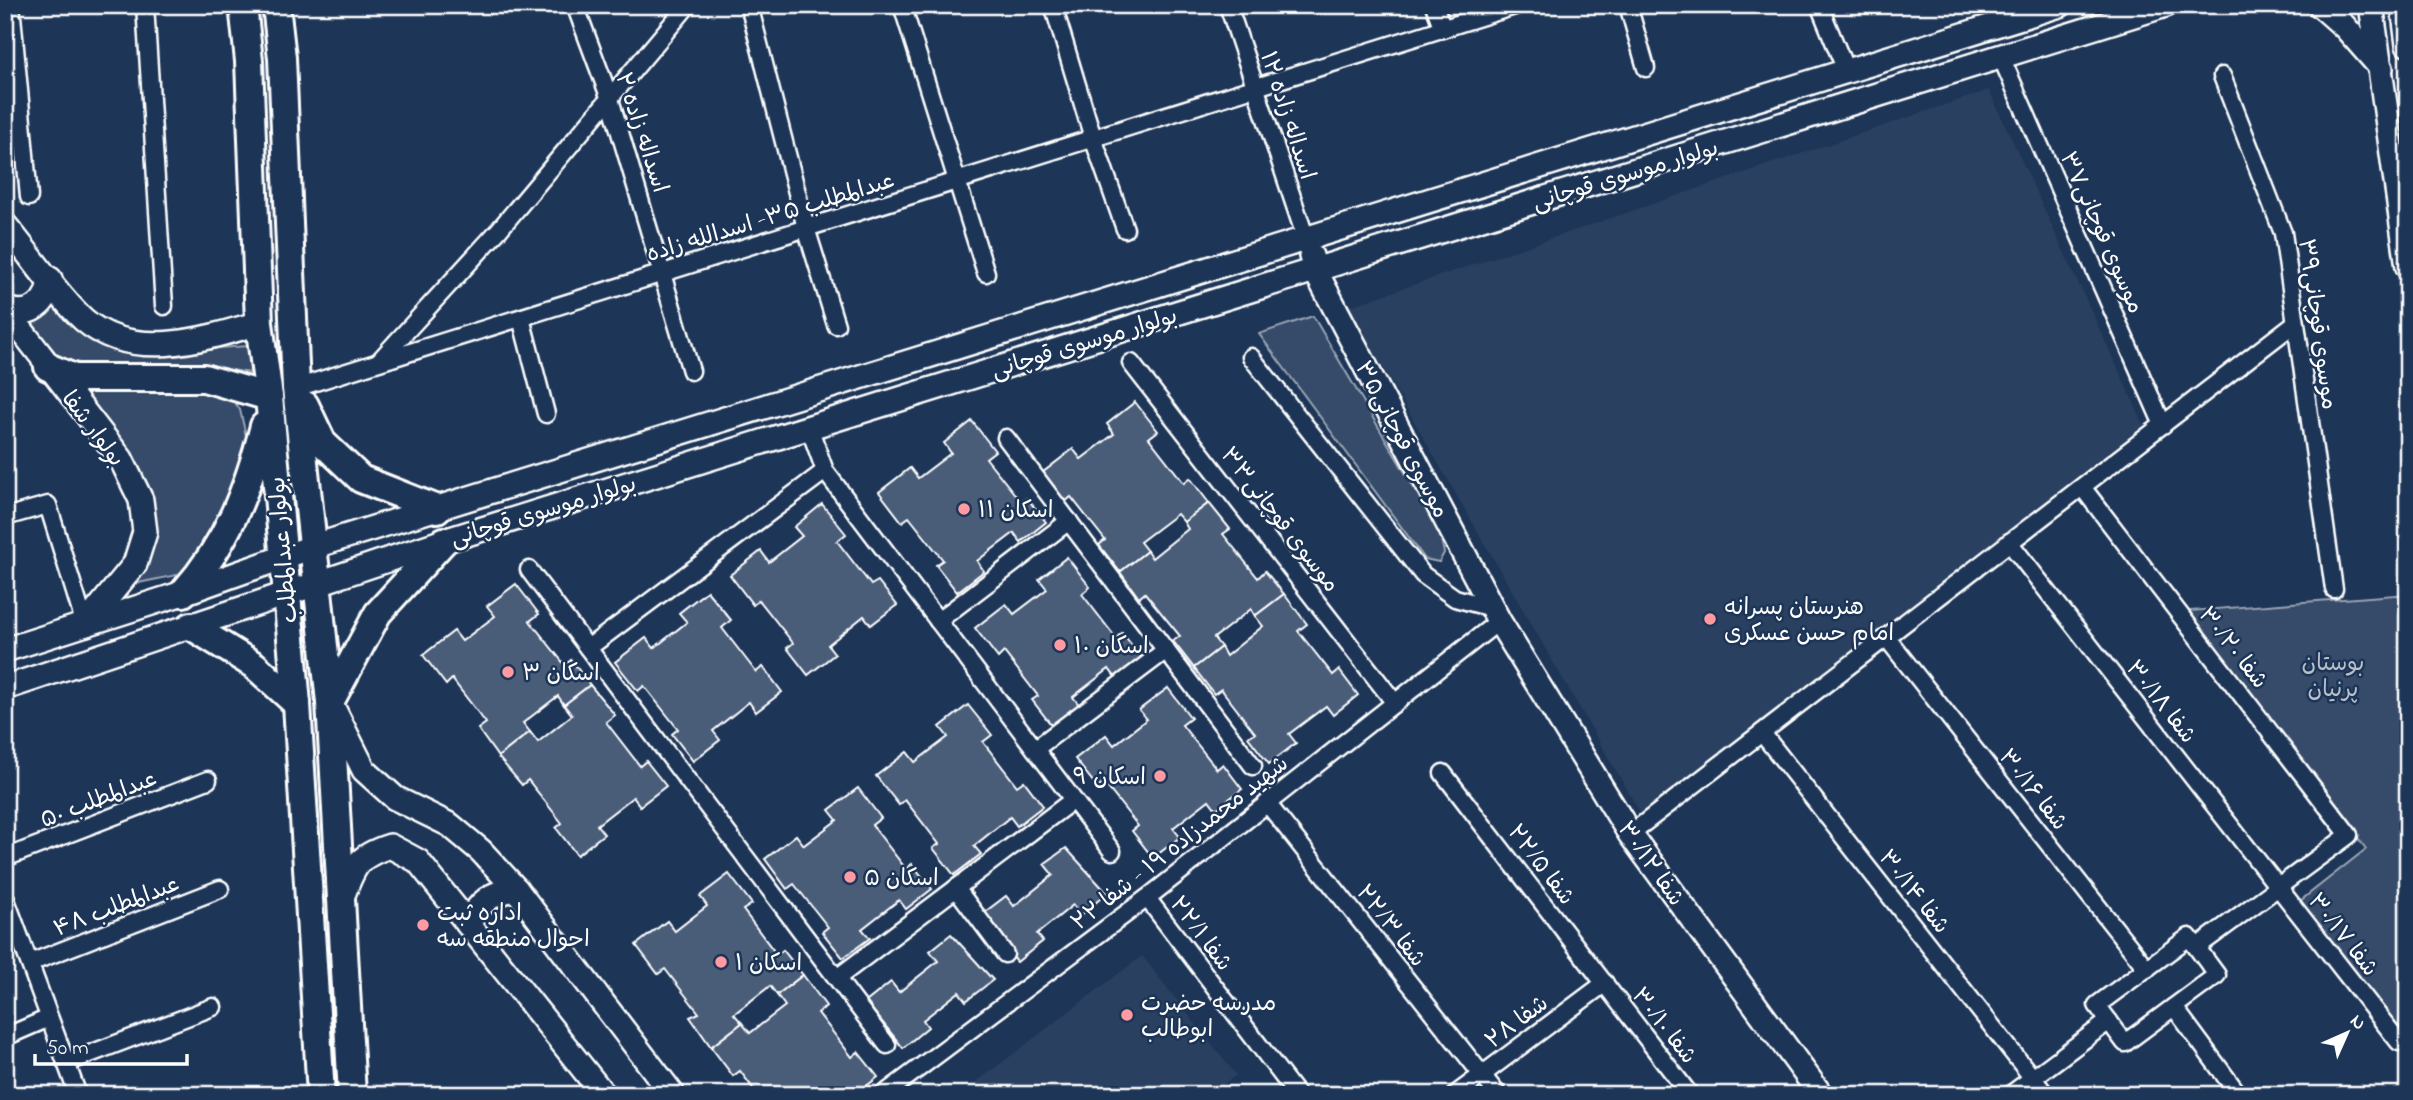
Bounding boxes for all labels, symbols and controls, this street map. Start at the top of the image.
street label: اسداله زاده ۱۲ [1250,47,1323,184]
street label: اسداله زاده ۲ [606,68,676,197]
street label: بولوار موسوی قوچانی [1529,132,1723,220]
street label: موسوی قوچانی۳۷ [2050,147,2151,319]
street label: عبدالمطلب ۳۵- اسدالله زاده [643,165,899,272]
street label: موسوی قوچانی۳۹ [2288,237,2345,412]
street label: بولوار موسوی قوچانی [988,300,1182,388]
street label: موسوی قوچانی۳۵ [1345,356,1456,525]
street label: بولوار شفا [52,384,132,475]
street label: موسوی قوچانی۳۳ [1212,441,1346,600]
street label: بولوار موسوی قوچانی [447,468,641,556]
street label: بولوار عبدالمطلب [262,475,307,625]
place label: اسکان ۱۱ [978,495,1054,528]
marker: اسکان ۱۱ [956,501,972,517]
place label: هنرستان پسرانه امام حسن عسکری [1724,592,1894,651]
street label: شفا ۳۰/۲۰ [2189,600,2275,697]
marker: هنرستان پسرانه امام حسن عسکری [1702,611,1718,627]
place label: اسکان ۱۰ [1074,631,1149,664]
marker: اسکان ۱۰ [1052,637,1068,653]
park label: بوستان پرنیان [2302,648,2364,707]
street label: شفا ۳۰/۱۸ [2117,654,2203,751]
place label: اسکان ۳ [522,658,600,691]
marker: اسکان ۳ [500,664,516,680]
street label: شفا ۳۰/۱۶ [1990,743,2074,838]
street label: شهید محمدزاده ۱۹ - شفا ۲۲ [1065,748,1296,939]
place label: اسکان ۹ [1073,762,1146,795]
street label: عبدالمطلب ۵۰ [36,763,162,838]
marker: اسکان ۹ [1152,768,1168,784]
street label: شفا ۳۰/۱۲ [1609,815,1691,914]
street label: شفا ۲۲/۵ [1499,818,1581,913]
street label: شفا ۳۰/۱۴ [1870,843,1956,942]
place label: اسکان ۵ [864,863,939,896]
street label: عبدالمطلب ۴۸ [49,868,185,946]
marker: اسکان ۵ [842,869,858,885]
street label: شفا ۲۲/۳ [1347,878,1433,975]
street label: شفا ۳۰/۱۷ [2299,887,2385,984]
street label: ۲۲/۱ شفا [1161,890,1239,979]
place label: اداره ثبت احوال منطقه سه [437,898,590,957]
marker: اداره ثبت احوال منطقه سه [415,917,431,933]
place label: اسکان ۱ [735,948,802,981]
marker: اسکان ۱ [713,954,729,970]
street label: شفا ۳۰/۱۰ [1623,981,1703,1072]
place label: مدرسه حضرت ابوطالب [1141,988,1276,1047]
street label: شفا ۲۸ [1479,988,1556,1058]
north arrow [2312,998,2382,1068]
marker: مدرسه حضرت ابوطالب [1119,1007,1135,1023]
text: N [2343,1009,2371,1037]
scale bar [35,1023,187,1067]
text: 50 m [46,1034,89,1064]

